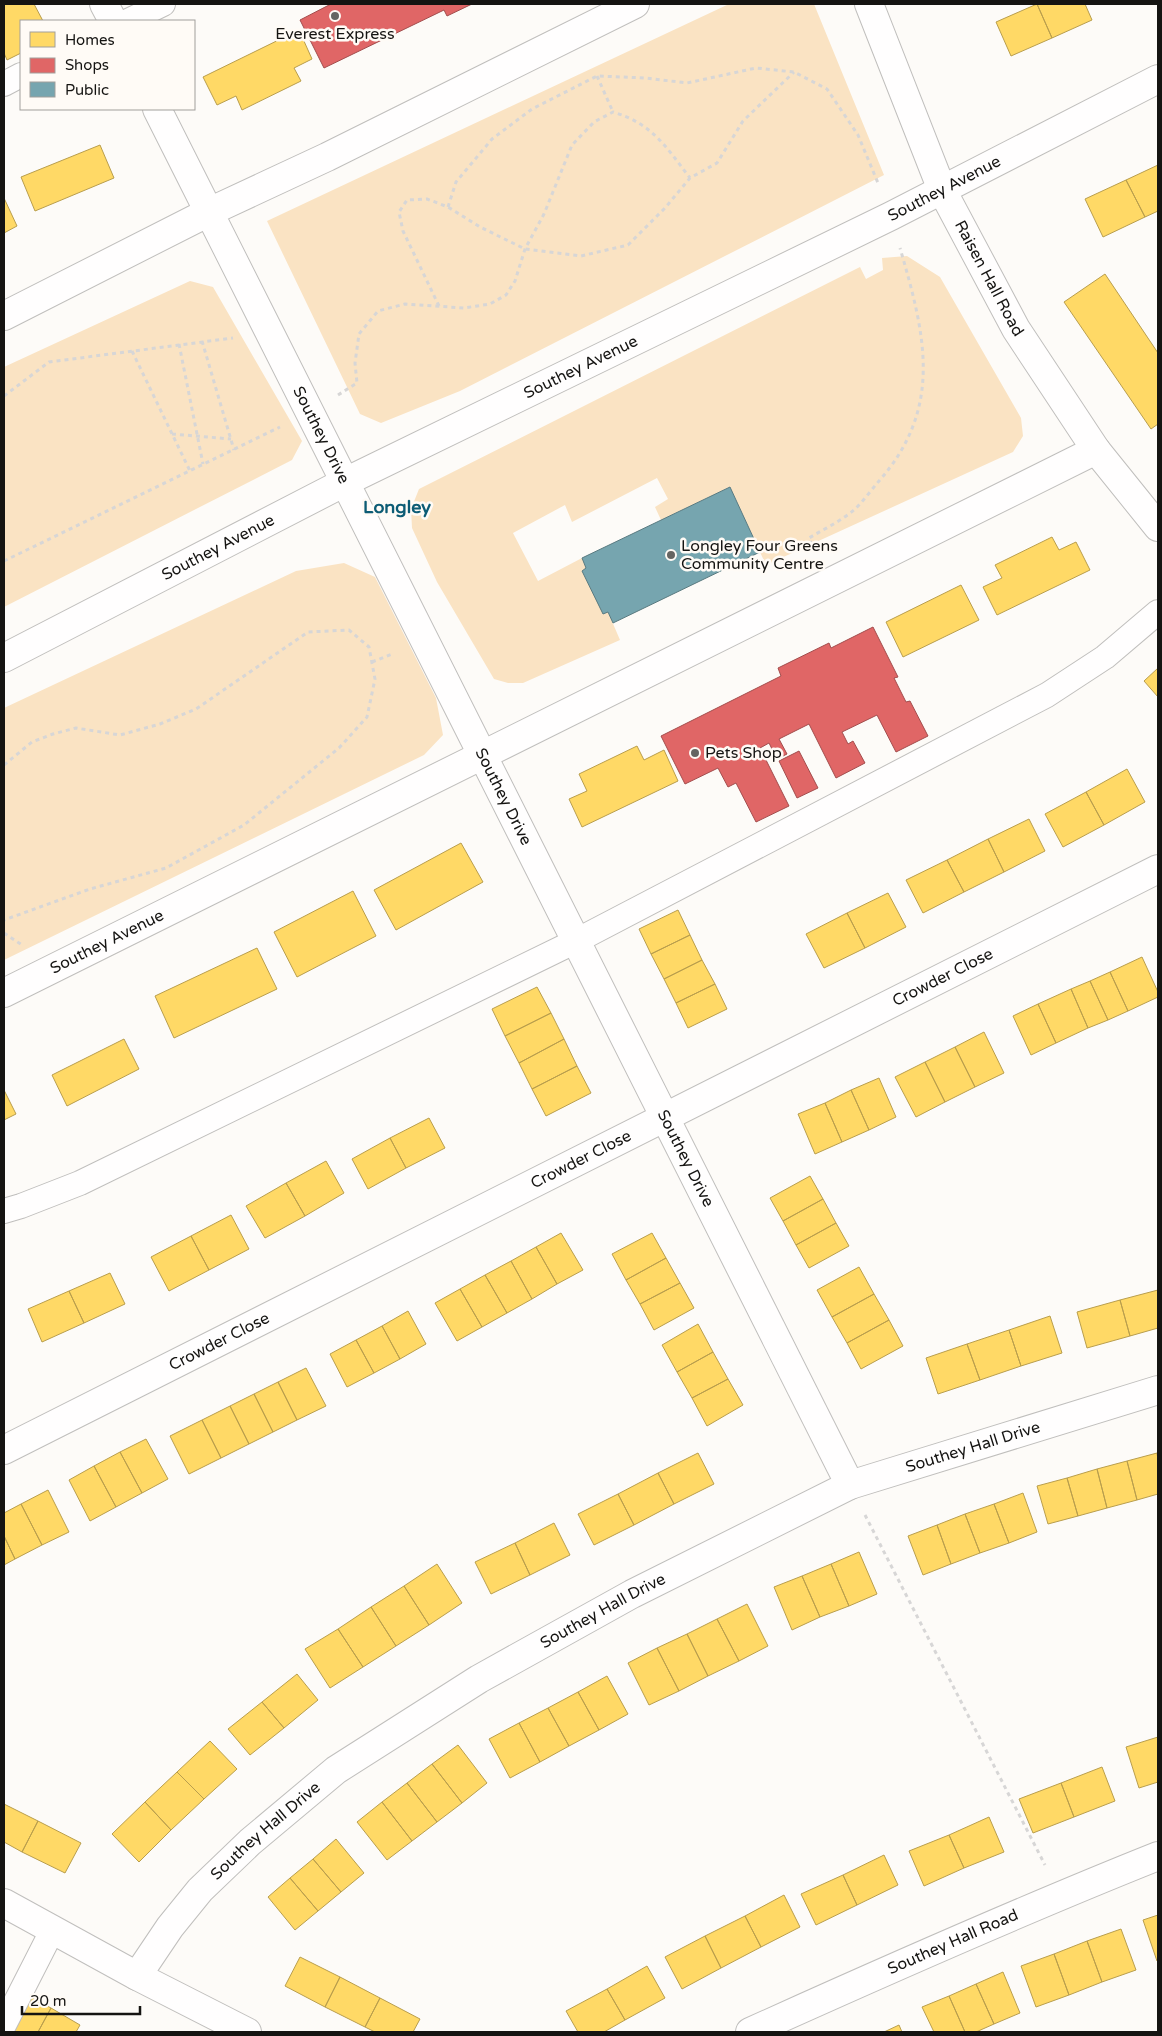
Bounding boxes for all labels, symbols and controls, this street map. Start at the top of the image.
marker: Everest Express [329,10,341,22]
legend [20,20,195,110]
place label: Everest Express [275,24,395,44]
text: Homes [65,31,115,49]
text: Shops [65,56,109,74]
text: Public [65,81,109,99]
street label: Southey Avenue [884,151,1004,226]
street label: Raisen Hall Road [950,217,1028,340]
street label: Southey Avenue [521,331,641,403]
street label: Southey Drive [288,383,354,487]
district label: Longley [363,496,431,518]
street label: Southey Avenue [158,510,278,585]
place label: Longley Four Greens Community Centre [681,536,838,574]
marker: Longley Four Greens Community Centre [665,549,677,561]
place label: Pets Shop [705,743,782,763]
street label: Southey Drive [470,745,536,849]
marker: Pets Shop [689,747,701,759]
street label: Southey Avenue [47,905,167,978]
street label: Crowder Close [889,944,996,1011]
street label: Southey Drive [653,1106,718,1210]
street label: Crowder Close [527,1126,635,1193]
street label: Crowder Close [166,1308,273,1375]
street label: Southey Hall Drive [903,1417,1043,1477]
street label: Southey Hall Drive [537,1569,669,1653]
street label: Southey Hall Drive [206,1777,325,1884]
street label: Southey Hall Road [884,1905,1021,1979]
scale bar [22,1984,140,2016]
text: 20 m [30,1992,67,2010]

